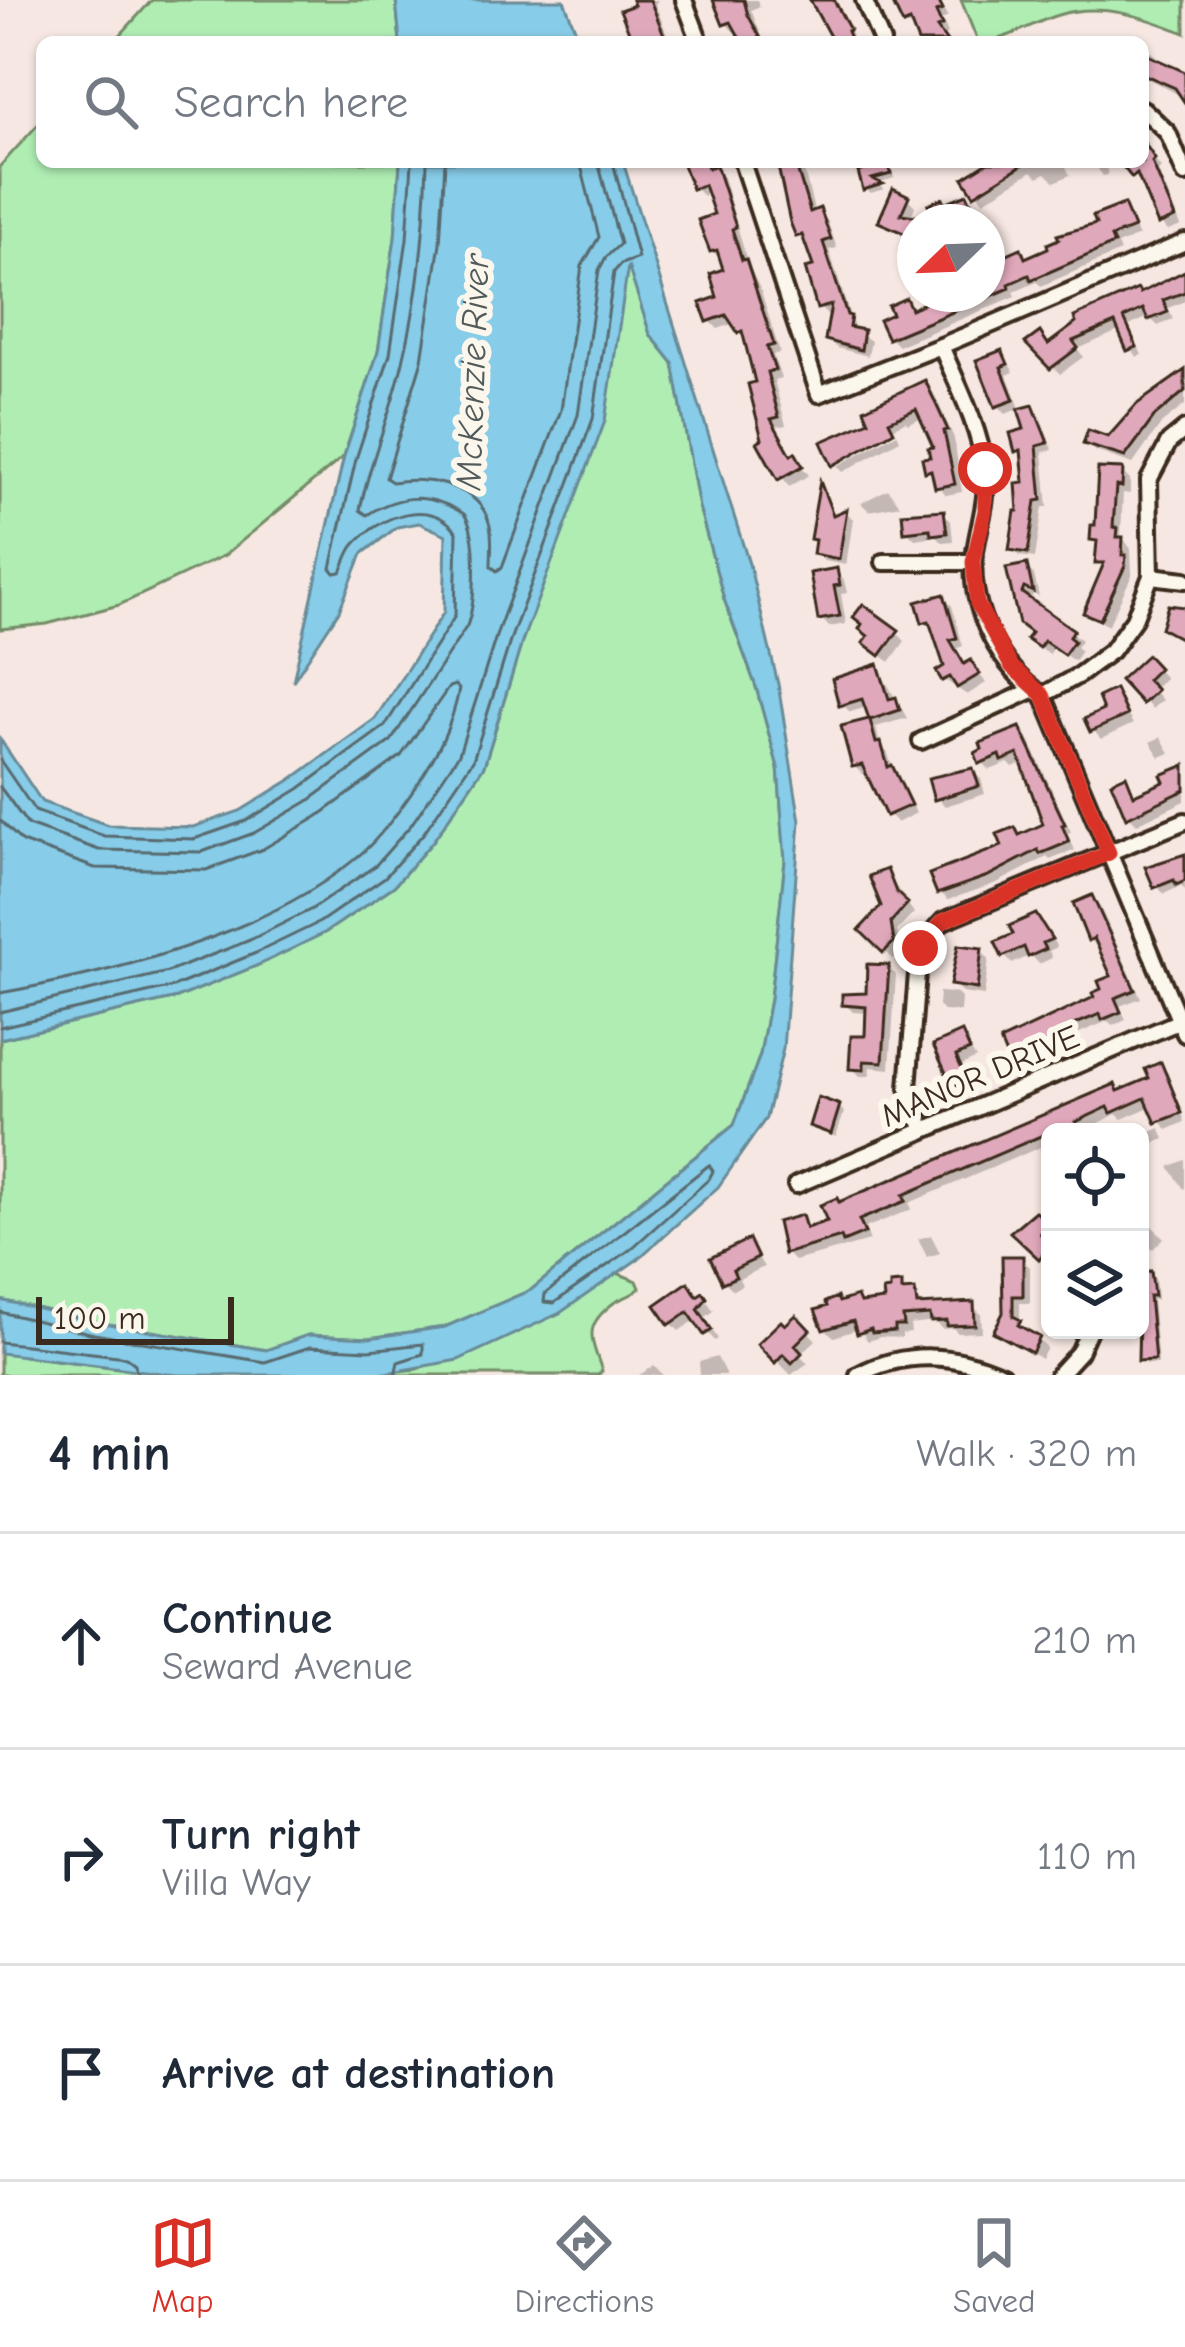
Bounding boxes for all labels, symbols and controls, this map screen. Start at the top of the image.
search box [36,36,1149,168]
icon: search [78,69,144,135]
text: Search here [174,76,408,128]
north arrow [897,204,1005,312]
water label: McKenzie River [448,252,498,492]
route start [958,442,1012,496]
route end [893,921,947,975]
street label: MANOR DRIVE [875,1017,1085,1135]
map controls [1041,1123,1149,1339]
button: locate [1041,1123,1149,1231]
button: layers [1041,1231,1149,1339]
scale bar [36,1291,234,1344]
text: 100 m [54,1299,146,1337]
text: 4 min [48,1424,171,1483]
text: Walk · 320 m [916,1431,1137,1476]
text: Continue [162,1592,332,1644]
icon: ahead [48,1608,114,1674]
text: 210 m [1032,1618,1137,1663]
text: Seward Avenue [162,1644,413,1689]
text: Turn right [162,1808,360,1860]
icon: right [48,1824,114,1890]
text: 110 m [1037,1834,1137,1879]
text: Villa Way [162,1860,311,1905]
icon: arrive [48,2040,114,2106]
text: Arrive at destination [162,2047,555,2099]
tab: Map [150,2210,216,2320]
tab: Directions [515,2210,654,2320]
tab: Saved [953,2210,1035,2320]

